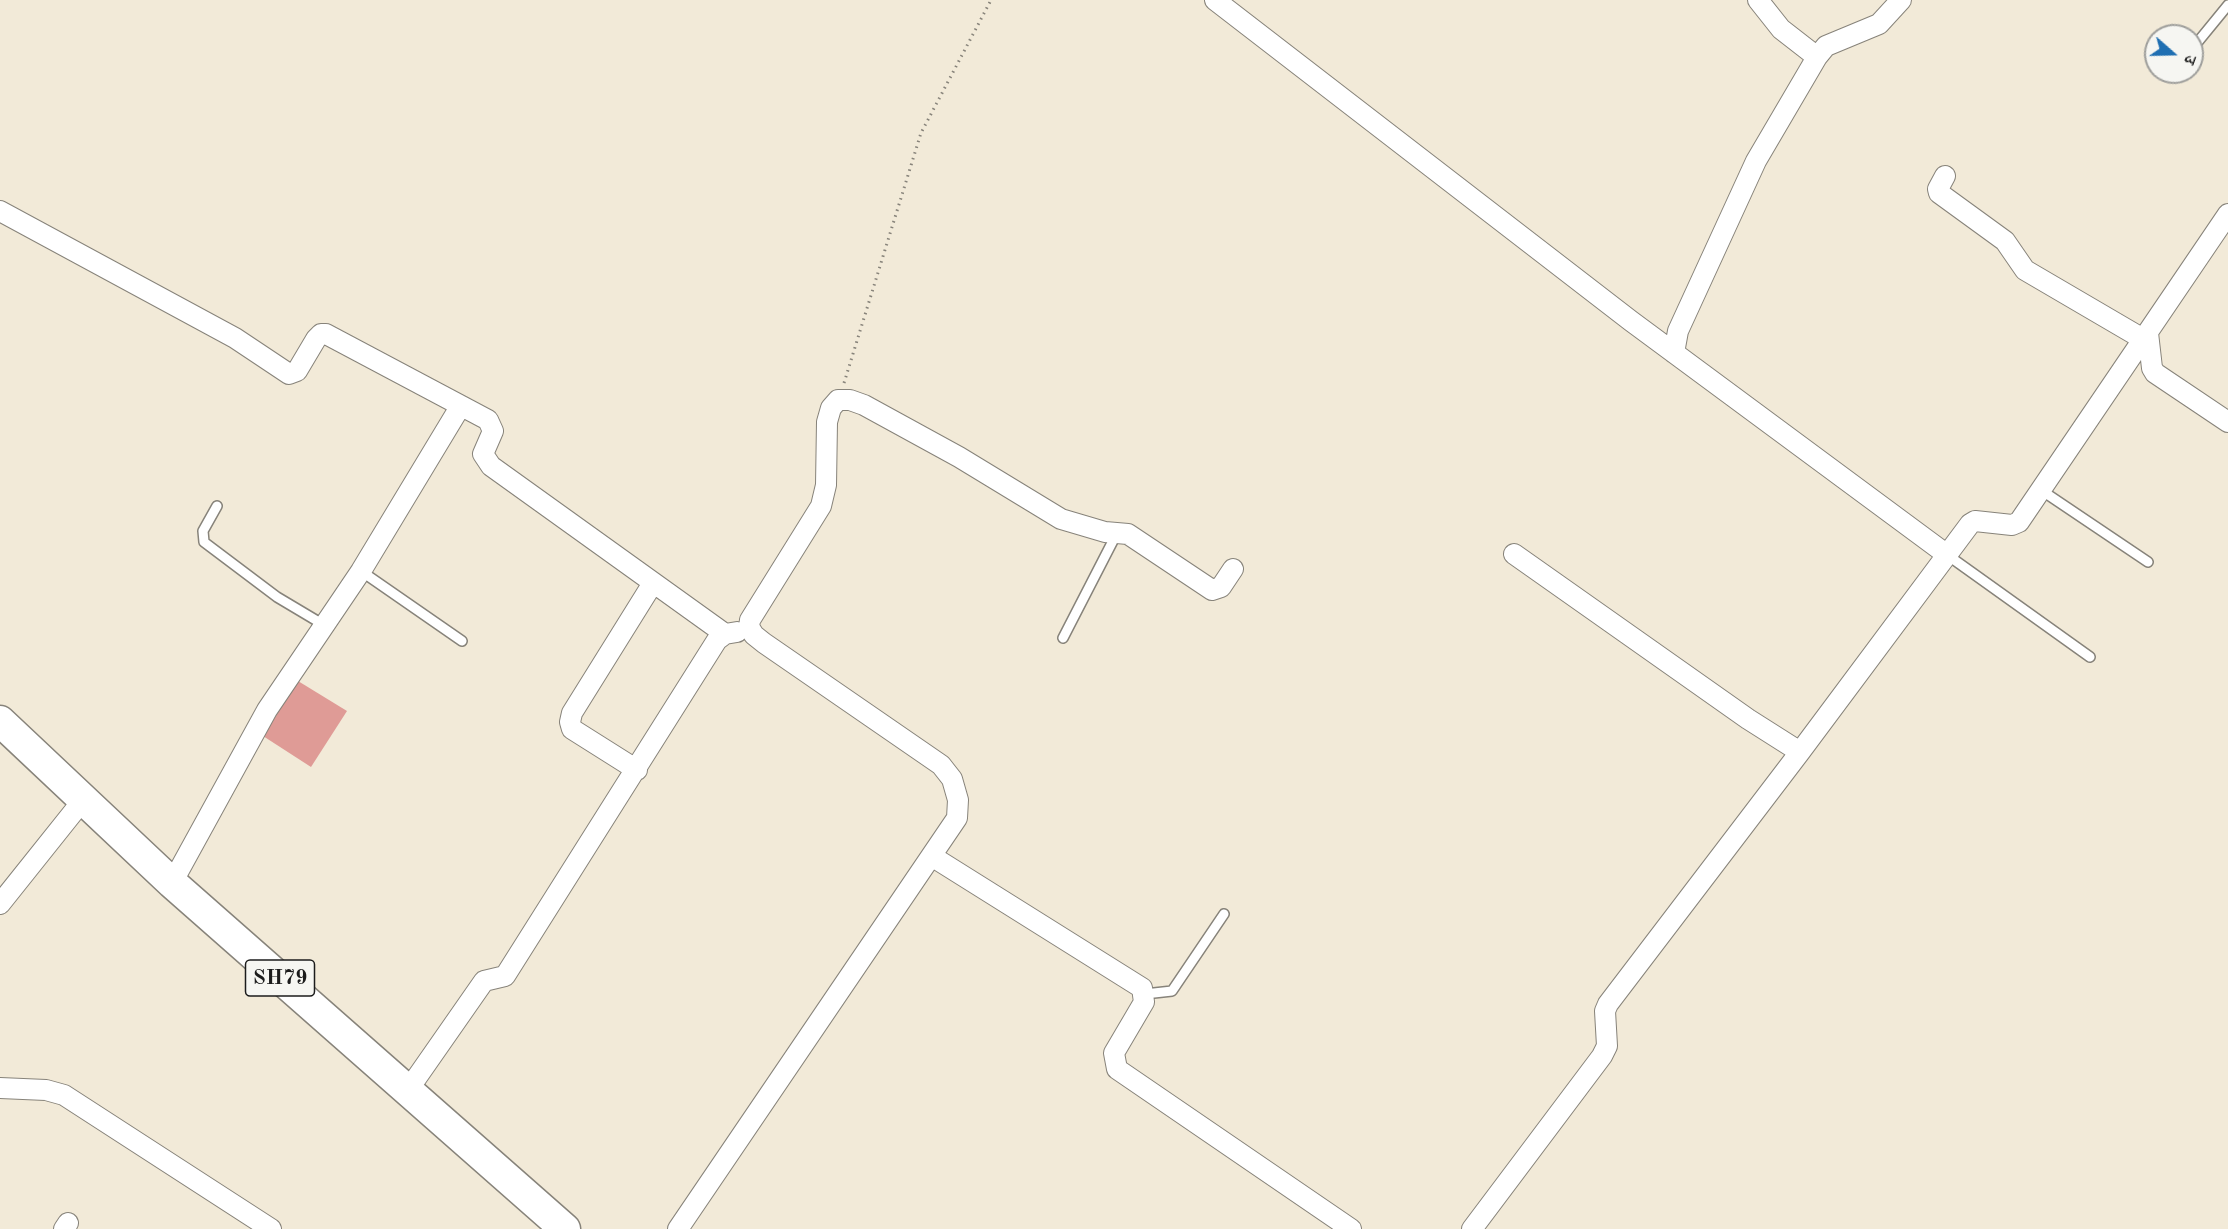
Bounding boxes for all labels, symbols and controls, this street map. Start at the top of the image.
north arrow [2144,24,2204,84]
text: उ [2180,53,2198,66]
road number: SH79 [246,960,314,996]

